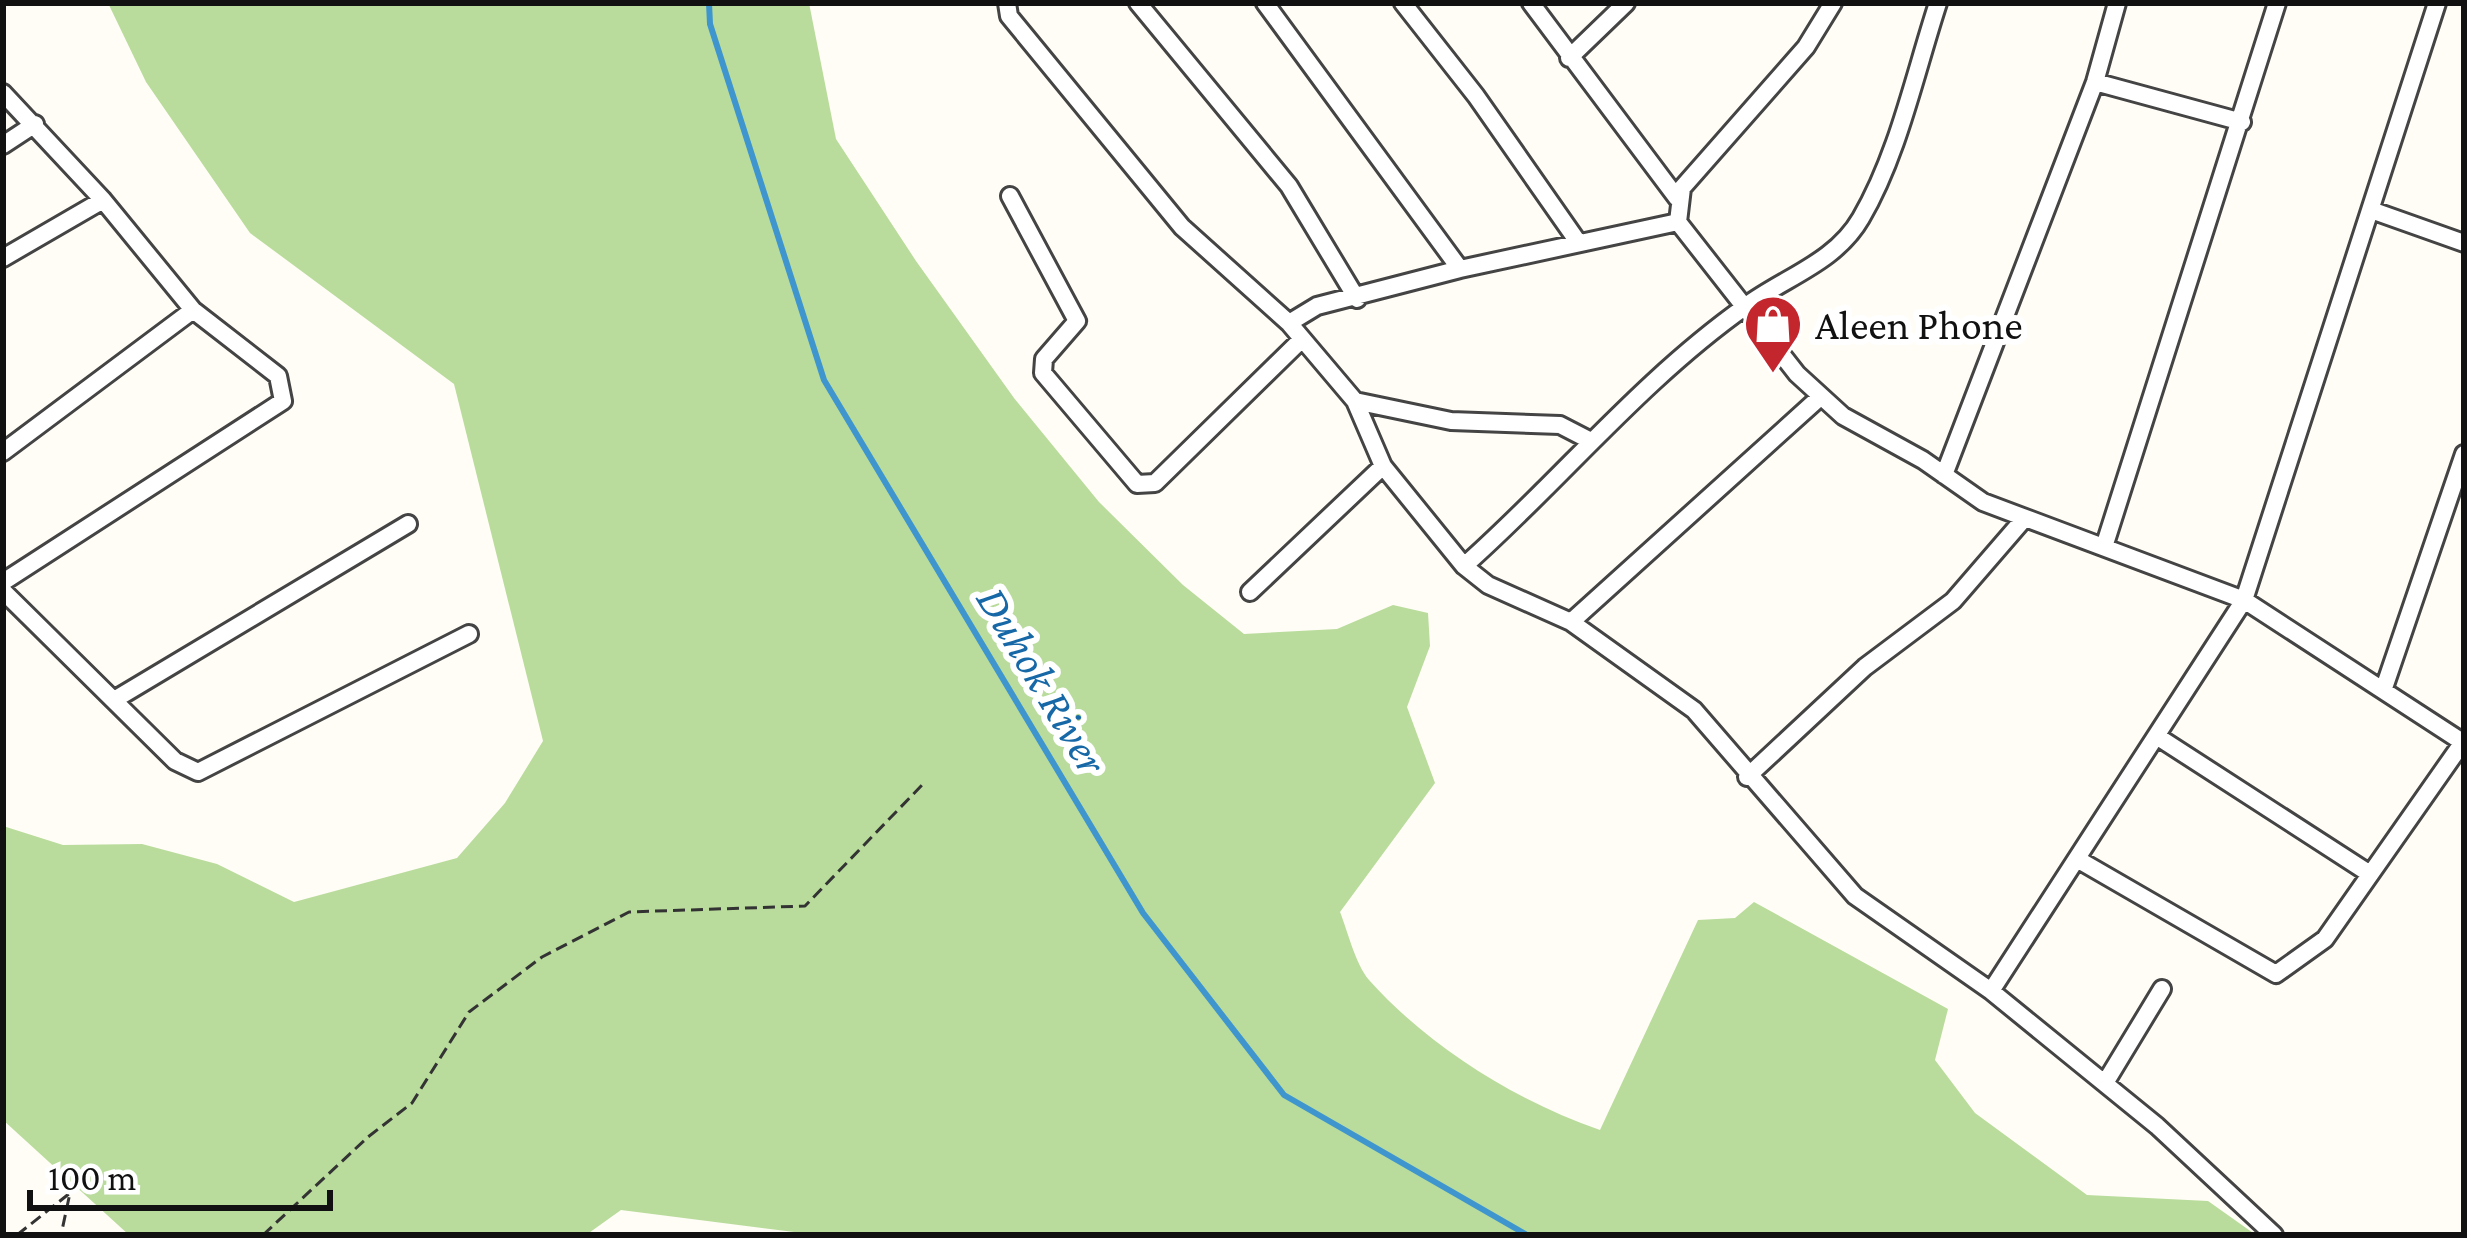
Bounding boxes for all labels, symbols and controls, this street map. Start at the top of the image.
shop icon: Aleen Phone [1742,293,1804,375]
place label: Aleen Phone [1815,301,2023,348]
water label: Duhok River [967,577,1118,784]
scale bar [30,1136,330,1210]
text: 100 m [48,1158,136,1198]

